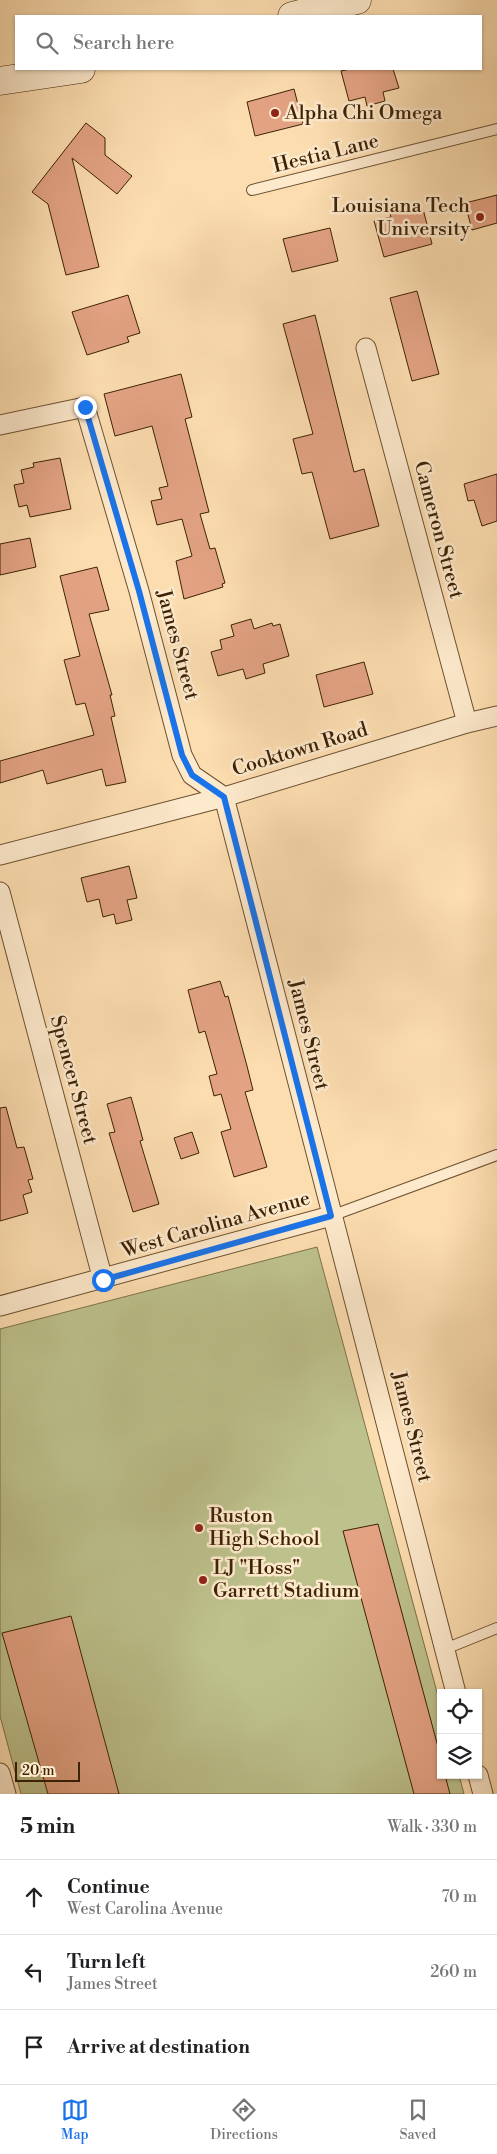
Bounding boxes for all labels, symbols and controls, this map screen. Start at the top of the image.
search box [15,15,482,70]
icon: search [33,29,61,57]
text: Search here [73,31,174,55]
place label: Alpha Chi Omega [284,101,443,126]
marker: Alpha Chi Omega [269,107,281,119]
street label: Hestia Lane [270,129,382,179]
place label: Louisiana Tech University [332,194,470,242]
marker: Louisiana Tech University [474,211,486,223]
route end [74,396,97,419]
street label: Cameron Street [408,458,468,602]
street label: James Street [150,586,204,703]
street label: Cooktown Road [229,717,371,783]
street label: James Street [282,976,334,1093]
street label: Spencer Street [44,1013,102,1147]
street label: West Carolina Avenue [118,1186,313,1264]
route start [92,1269,115,1292]
street label: James Street [385,1368,437,1485]
place label: Ruston High School [209,1504,320,1552]
marker: Ruston High School [193,1522,205,1534]
place label: LJ "Hoss" Garrett Stadium [213,1556,360,1604]
marker: LJ "Hoss" Garrett Stadium [197,1574,209,1586]
map controls [437,1689,482,1779]
button: locate [437,1689,482,1734]
button: layers [437,1734,482,1779]
scale bar [15,1759,80,1782]
text: 20 m [22,1762,54,1780]
text: 5 min [20,1814,75,1840]
text: Walk · 330 m [387,1817,477,1837]
text: Continue [67,1875,150,1899]
icon: ahead [20,1883,48,1911]
text: 70 m [441,1887,477,1907]
text: West Carolina Avenue [67,1899,223,1919]
text: Turn left [67,1950,146,1974]
icon: left [20,1958,48,1986]
text: 260 m [430,1962,477,1982]
text: James Street [67,1974,158,1994]
icon: arrive [20,2033,48,2061]
text: Arrive at destination [67,2035,250,2059]
tab: Map [61,2096,89,2144]
tab: Directions [210,2096,278,2144]
tab: Saved [399,2096,436,2144]

